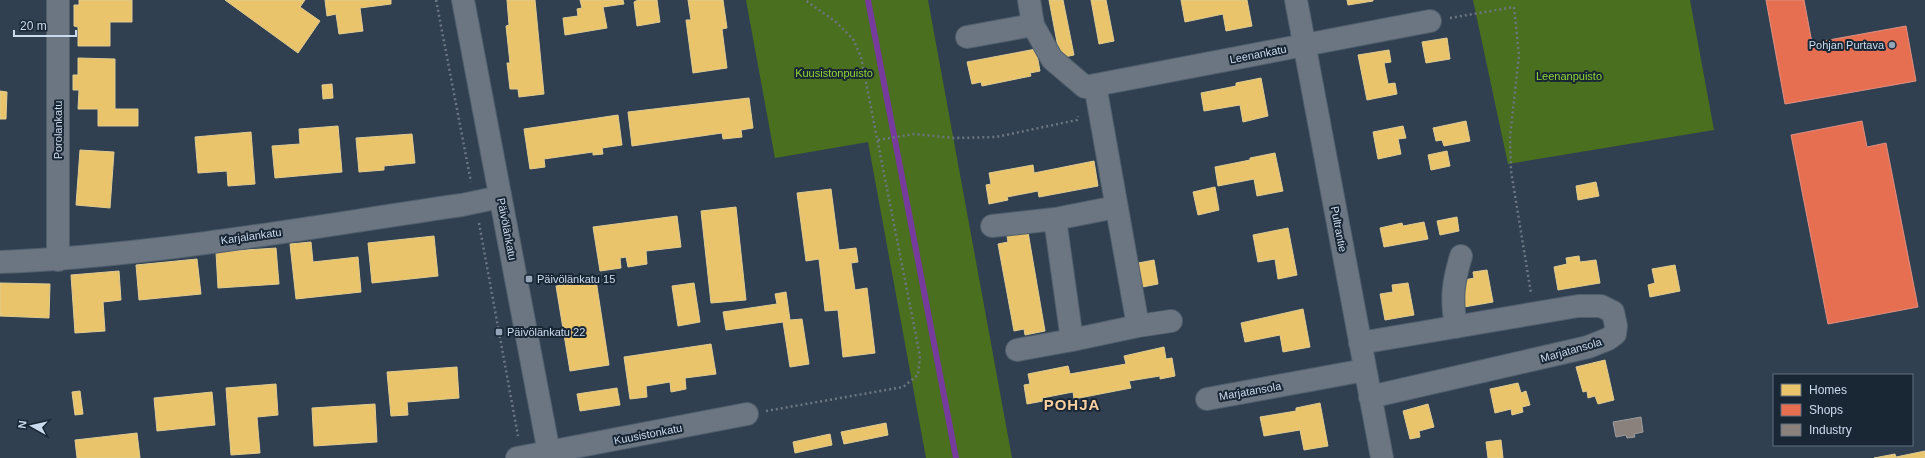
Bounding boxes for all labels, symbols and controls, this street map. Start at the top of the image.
scale bar [14,12,76,38]
text: 20 m [20,19,47,33]
place label: Pohjan Purtava [1809,39,1885,51]
marker: Pohjan Purtava [1887,40,1897,50]
street label: Leenankatu [1229,43,1287,65]
park label: Kuusistonpuisto [795,67,873,79]
park label: Leenanpuisto [1536,70,1602,82]
street label: Porolankatu [52,101,64,159]
street label: Päivölänkatu [495,197,519,261]
street label: Pultrantie [1329,205,1349,253]
street label: Karjalankatu [220,226,282,246]
place label: Päivölänkatu 15 [537,273,615,285]
marker: Päivölänkatu 15 [524,274,534,284]
place label: Päivölänkatu 22 [507,326,585,338]
marker: Päivölänkatu 22 [494,327,504,337]
street label: Marjatansola [1539,335,1604,364]
legend [1773,374,1913,446]
street label: Marjatansola [1218,379,1283,402]
text: Homes [1809,383,1847,397]
district label: POHJA [1044,396,1100,413]
text: Shops [1809,403,1843,417]
north arrow [12,406,52,446]
text: N [16,420,29,429]
street label: Kuusistonkatu [613,422,683,446]
text: Industry [1809,423,1852,437]

